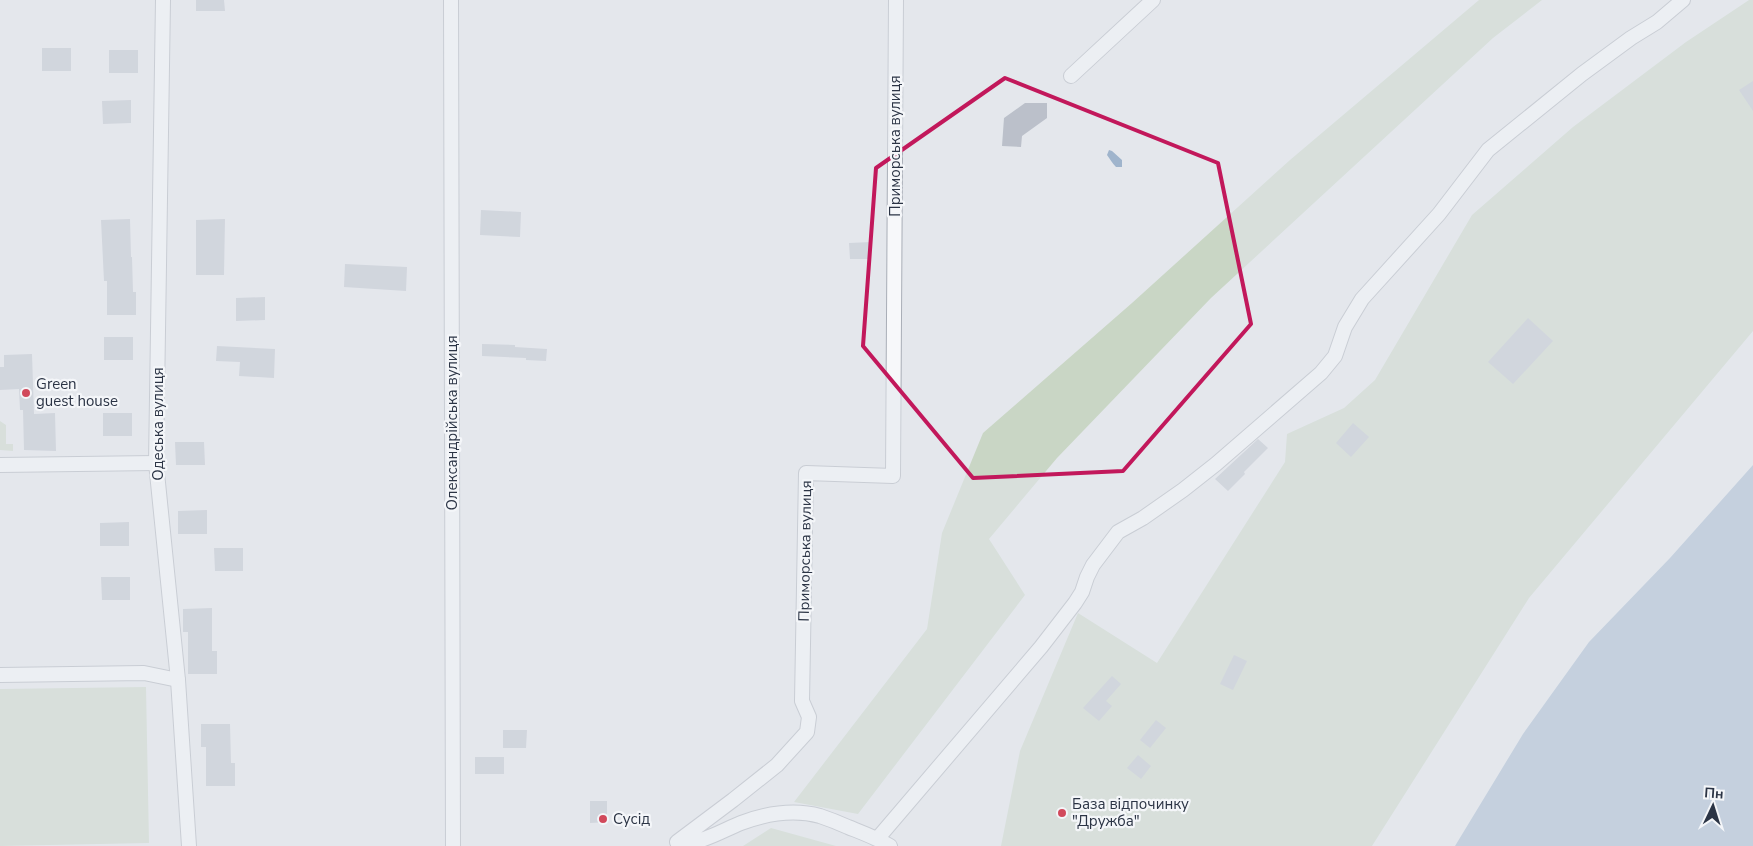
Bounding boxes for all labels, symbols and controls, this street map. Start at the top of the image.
street label: Приморська вулиця [885,75,905,217]
street label: Олександрійська вулиця [442,335,462,511]
street label: Одеська вулиця [148,367,168,481]
place label: Green guest house [36,374,118,411]
marker: Green guest house [20,387,32,399]
street label: Приморська вулиця [794,480,816,622]
north arrow [1688,781,1738,831]
text: Пн [1704,783,1724,804]
place label: База відпочинку "Дружба" [1072,794,1189,831]
marker: База відпочинку "Дружба" [1056,807,1068,819]
place label: Сусід [613,809,650,829]
marker: Сусід [597,813,609,825]

